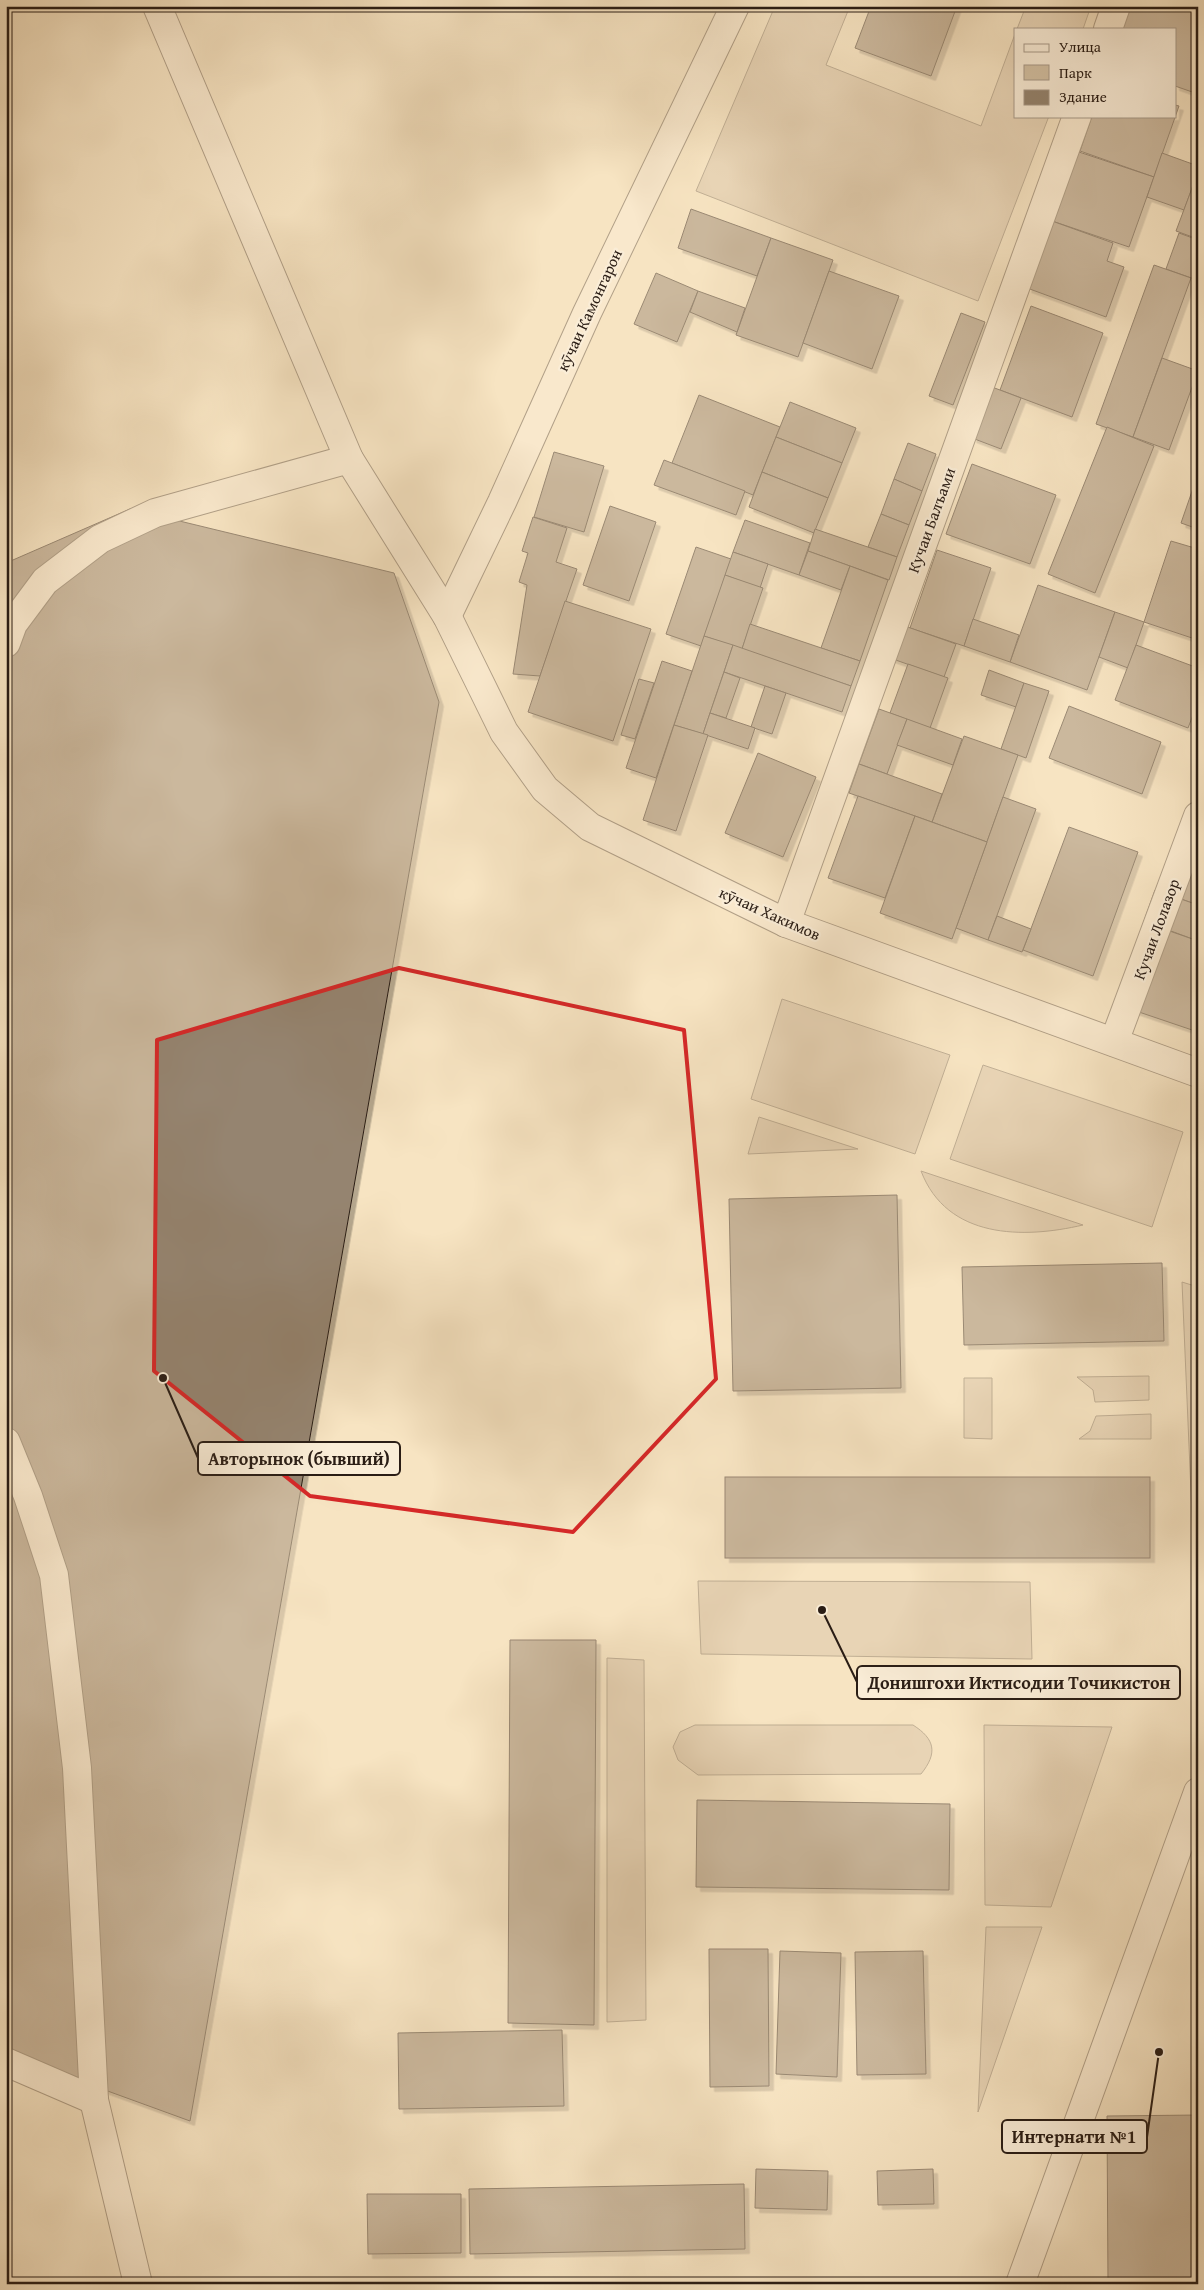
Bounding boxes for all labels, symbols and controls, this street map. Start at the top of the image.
legend [1014,28,1176,118]
text: Улица [1059,36,1102,57]
text: Парк [1059,62,1092,83]
text: Здание [1059,86,1107,107]
street label: кӯчаи Камонгарон [550,245,628,375]
street label: Кучаи Балъами [901,463,961,576]
street label: Кучаи Лолазор [1127,875,1185,983]
street label: кӯчаи Хакимов [716,880,825,946]
callout: Авторынок (бывший) [198,1442,400,1475]
text: Авторынок (бывший) [208,1445,390,1472]
callout: Донишгохи Иктисодии Точикистон [857,1666,1180,1699]
text: Донишгохи Иктисодии Точикистон [866,1669,1171,1696]
callout: Интернати №1 [1002,2120,1147,2153]
text: Интернати №1 [1012,2123,1136,2150]

